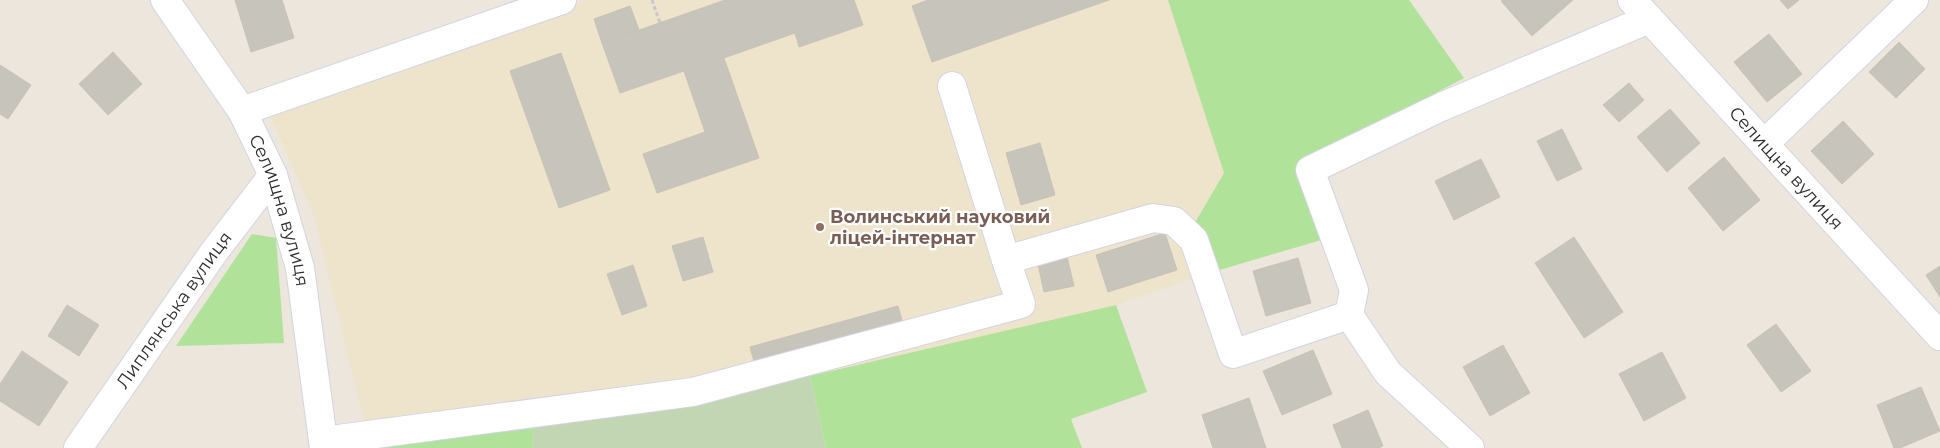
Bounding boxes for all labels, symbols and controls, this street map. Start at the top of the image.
street label: Селищна вулиця [1724,102,1848,234]
street label: Селищна вулиця [244,131,313,288]
place label: Волинський науковий ліцей-інтернат [830,206,1050,249]
marker: Волинський науковий ліцей-інтернат [814,221,826,233]
street label: Липлянська вулиця [112,227,237,393]

